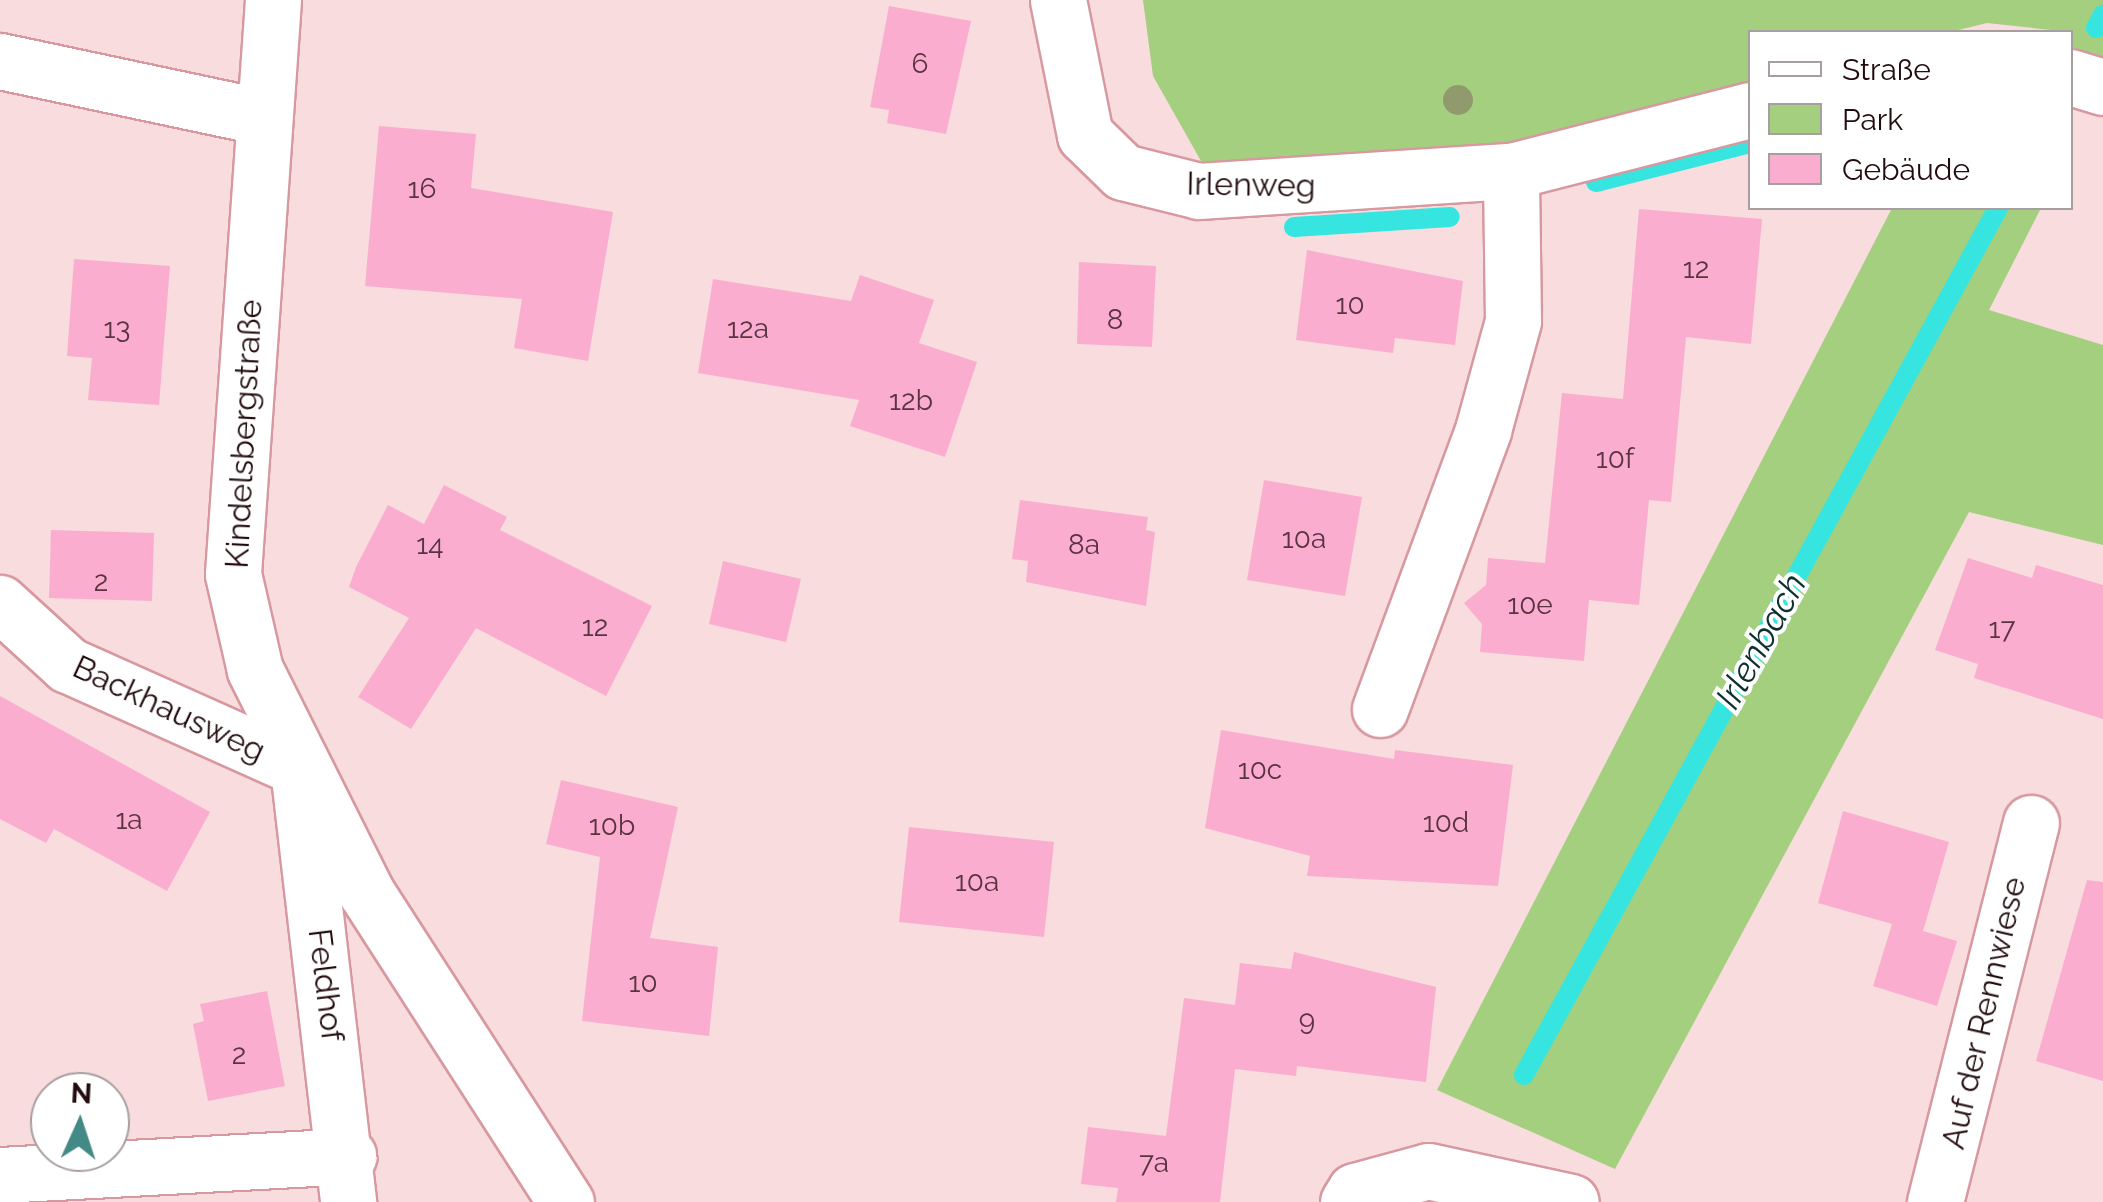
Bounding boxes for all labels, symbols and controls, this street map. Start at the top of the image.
legend [1748,30,2073,210]
house number: 6 [912,47,928,81]
text: Straße [1842,52,1931,87]
text: Park [1842,102,1903,137]
text: Gebäude [1842,152,1970,187]
street label: Irlenweg [1186,165,1316,205]
house number: 16 [408,172,436,206]
house number: 12 [1683,252,1709,286]
house number: 10 [1335,288,1365,322]
street label: Kindelsbergstraße [218,299,270,569]
house number: 8 [1107,303,1123,337]
house number: 13 [104,312,130,346]
house number: 12a [727,312,769,346]
house number: 12b [889,384,933,418]
house number: 10f [1596,442,1634,476]
house number: 10a [1282,522,1326,556]
house number: 14 [416,528,444,562]
house number: 8a [1068,528,1100,562]
house number: 2 [94,565,108,599]
water label: Irlenbach [1707,566,1815,716]
house number: 10e [1507,588,1553,622]
house number: 12 [582,610,608,644]
house number: 17 [1989,612,2015,646]
street label: Backhausweg [67,648,271,770]
house number: 10c [1238,753,1282,787]
house number: 1a [115,803,143,837]
house number: 10d [1423,806,1469,840]
house number: 10b [589,809,635,843]
house number: 10a [955,865,999,899]
street label: Auf der Rennwiese [1934,873,2034,1153]
street label: Feldhof [300,926,352,1044]
house number: 10 [628,966,658,1000]
house number: 9 [1299,1004,1315,1038]
house number: 2 [232,1038,246,1072]
north arrow [30,1072,130,1172]
text: N [70,1077,93,1111]
house number: 7a [1139,1146,1169,1180]

